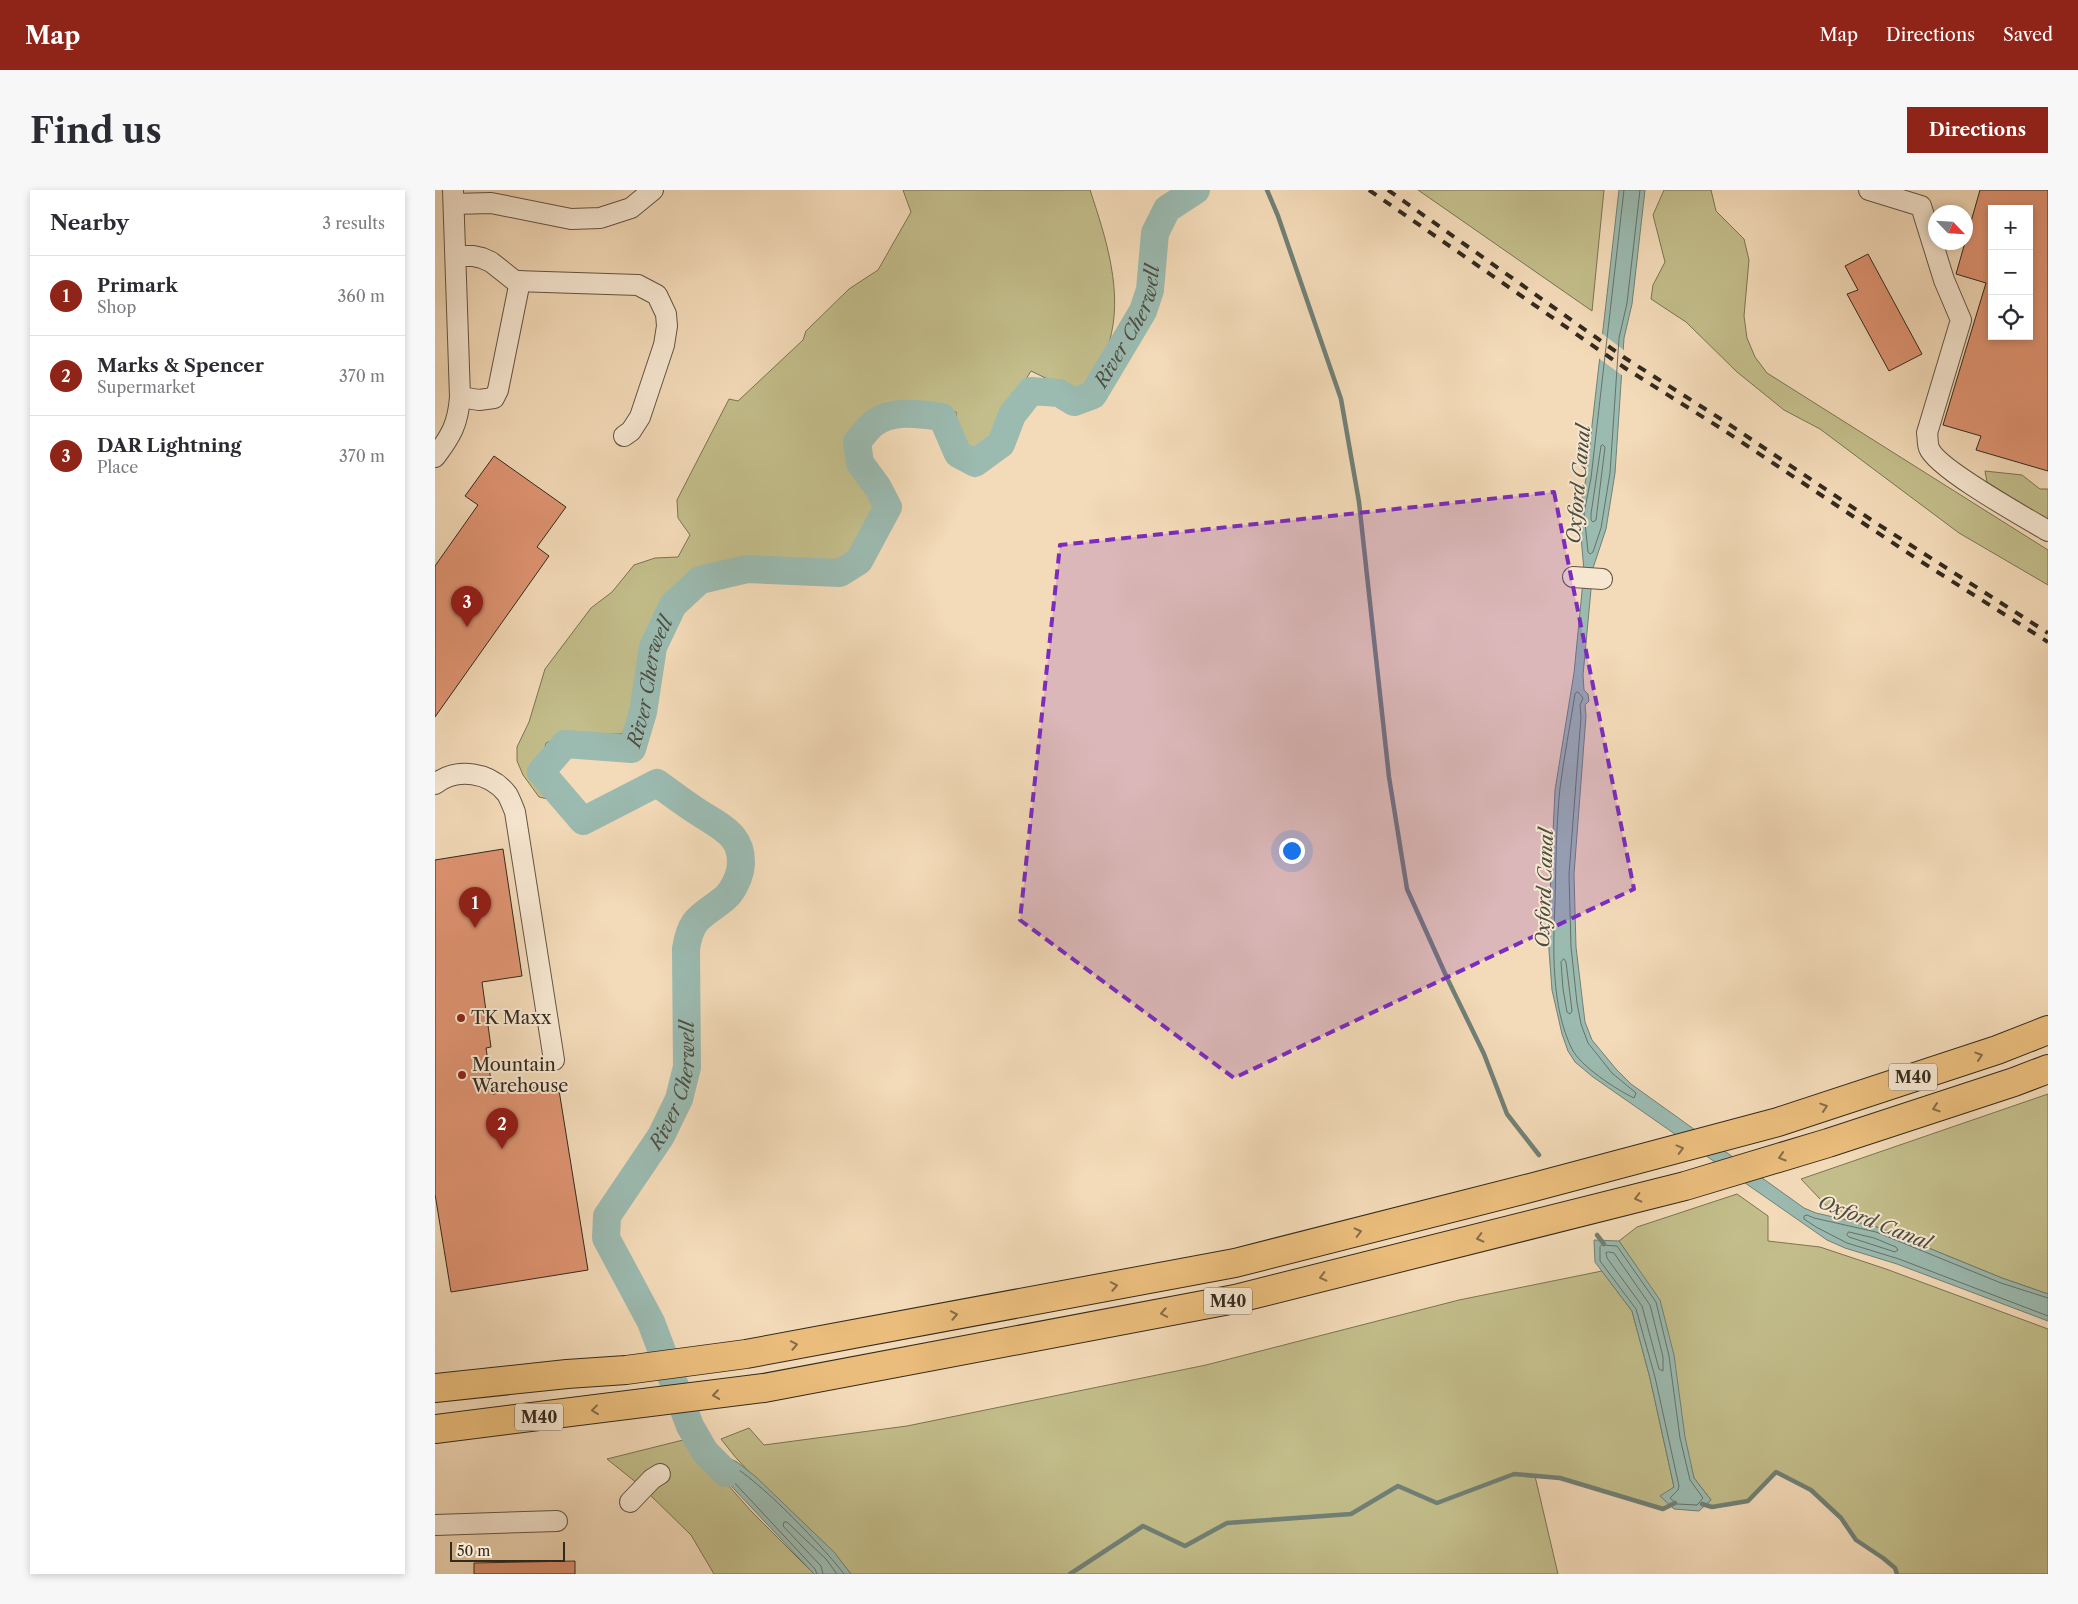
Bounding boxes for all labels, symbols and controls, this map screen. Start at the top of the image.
text: Map [25,21,80,50]
text: Map [1819,24,1858,46]
text: Directions [1886,24,1975,46]
text: Saved [2003,24,2053,46]
button: Directions [1907,107,2048,153]
text: Find us [30,109,162,152]
north arrow [1928,205,1973,250]
map controls [1988,205,2033,340]
button: + [1988,205,2033,250]
text: Nearby [50,210,129,235]
text: 3 results [322,213,385,233]
button: − [1988,250,2033,295]
water label: River Cherwell [1088,262,1164,393]
text: Primark [97,274,178,297]
text: 1 [62,286,70,306]
text: 360 m [338,286,385,306]
button: locate [1988,295,2033,340]
text: Shop [97,297,136,317]
text: Marks & Spencer [97,354,264,377]
text: 2 [61,366,71,386]
text: 370 m [339,366,385,386]
text: Supermarket [97,377,195,397]
water label: Oxford Canal [1562,422,1595,545]
text: DAR Lightning [97,434,242,457]
text: 3 [61,446,71,466]
text: 370 m [339,446,385,466]
text: Place [97,457,138,477]
pin: 3 [451,586,483,627]
water label: River Cherwell [622,611,679,752]
water label: Oxford Canal [1531,826,1558,948]
your location [1279,838,1305,864]
pin: 1 [459,887,491,928]
place label: TK Maxx [471,1007,552,1029]
marker: TK Maxx [455,1012,467,1024]
water label: River Cherwell [643,1019,699,1156]
one-way arrow [1974,1052,1982,1062]
place label: Mountain Warehouse [471,1054,568,1097]
road number: M40 [1889,1064,1937,1090]
marker: Mountain Warehouse [456,1069,468,1081]
one-way arrow [1820,1102,1828,1112]
one-way arrow [1932,1102,1941,1112]
pin: 2 [486,1108,518,1149]
one-way arrow [1675,1144,1683,1154]
one-way arrow [1778,1152,1786,1162]
water label: Oxford Canal [1815,1190,1937,1255]
one-way arrow [1633,1192,1642,1203]
one-way arrow [1353,1227,1362,1238]
one-way arrow [1476,1232,1485,1243]
one-way arrow [1319,1272,1327,1282]
one-way arrow [1109,1281,1118,1291]
road number: M40 [1204,1288,1252,1314]
one-way arrow [1160,1307,1169,1318]
one-way arrow [950,1311,958,1321]
one-way arrow [790,1341,799,1351]
one-way arrow [711,1389,719,1400]
road number: M40 [515,1404,563,1430]
one-way arrow [590,1404,598,1415]
scale bar [450,1539,565,1562]
text: 50 m [457,1542,490,1560]

